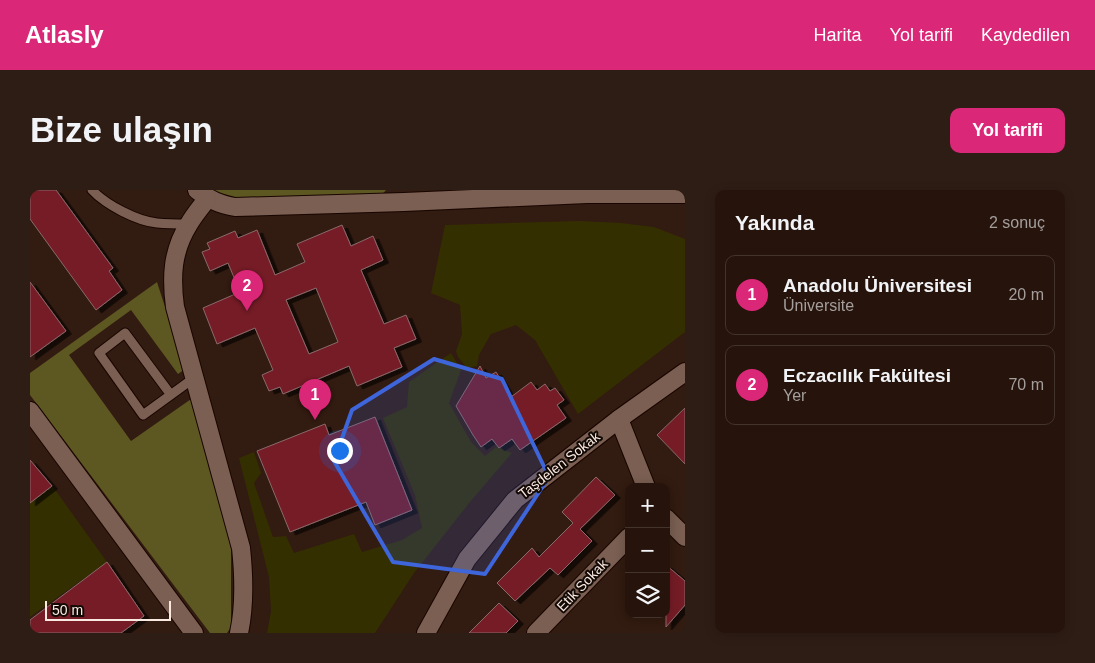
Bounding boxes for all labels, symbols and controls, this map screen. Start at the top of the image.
text: Atlasly [25,21,104,48]
text: Harita [814,25,862,45]
text: Yol tarifi [890,25,953,45]
text: Kaydedilen [981,25,1070,45]
button: Yol tarifi [950,108,1065,153]
text: Bize ulaşın [30,110,213,149]
text: Yakında [735,211,814,234]
text: 2 sonuç [989,214,1045,231]
pin: 2 [231,270,263,311]
text: Anadolu Üniversitesi [783,275,972,296]
text: 1 [748,286,756,303]
text: 20 m [1008,286,1044,303]
text: Üniversite [783,297,854,314]
text: Eczacılık Fakültesi [783,365,951,386]
text: 2 [748,376,756,393]
text: 70 m [1008,376,1044,393]
pin: 1 [299,379,331,420]
text: Yer [783,387,806,404]
street label: Taşdelen Sokak [515,428,604,502]
your location [327,438,353,464]
map controls [625,483,670,618]
button: + [625,483,670,528]
button: − [625,528,670,573]
street label: Etik Sokak [553,555,611,614]
button: layers [625,573,670,618]
scale bar [45,598,171,621]
text: 50 m [52,602,83,618]

